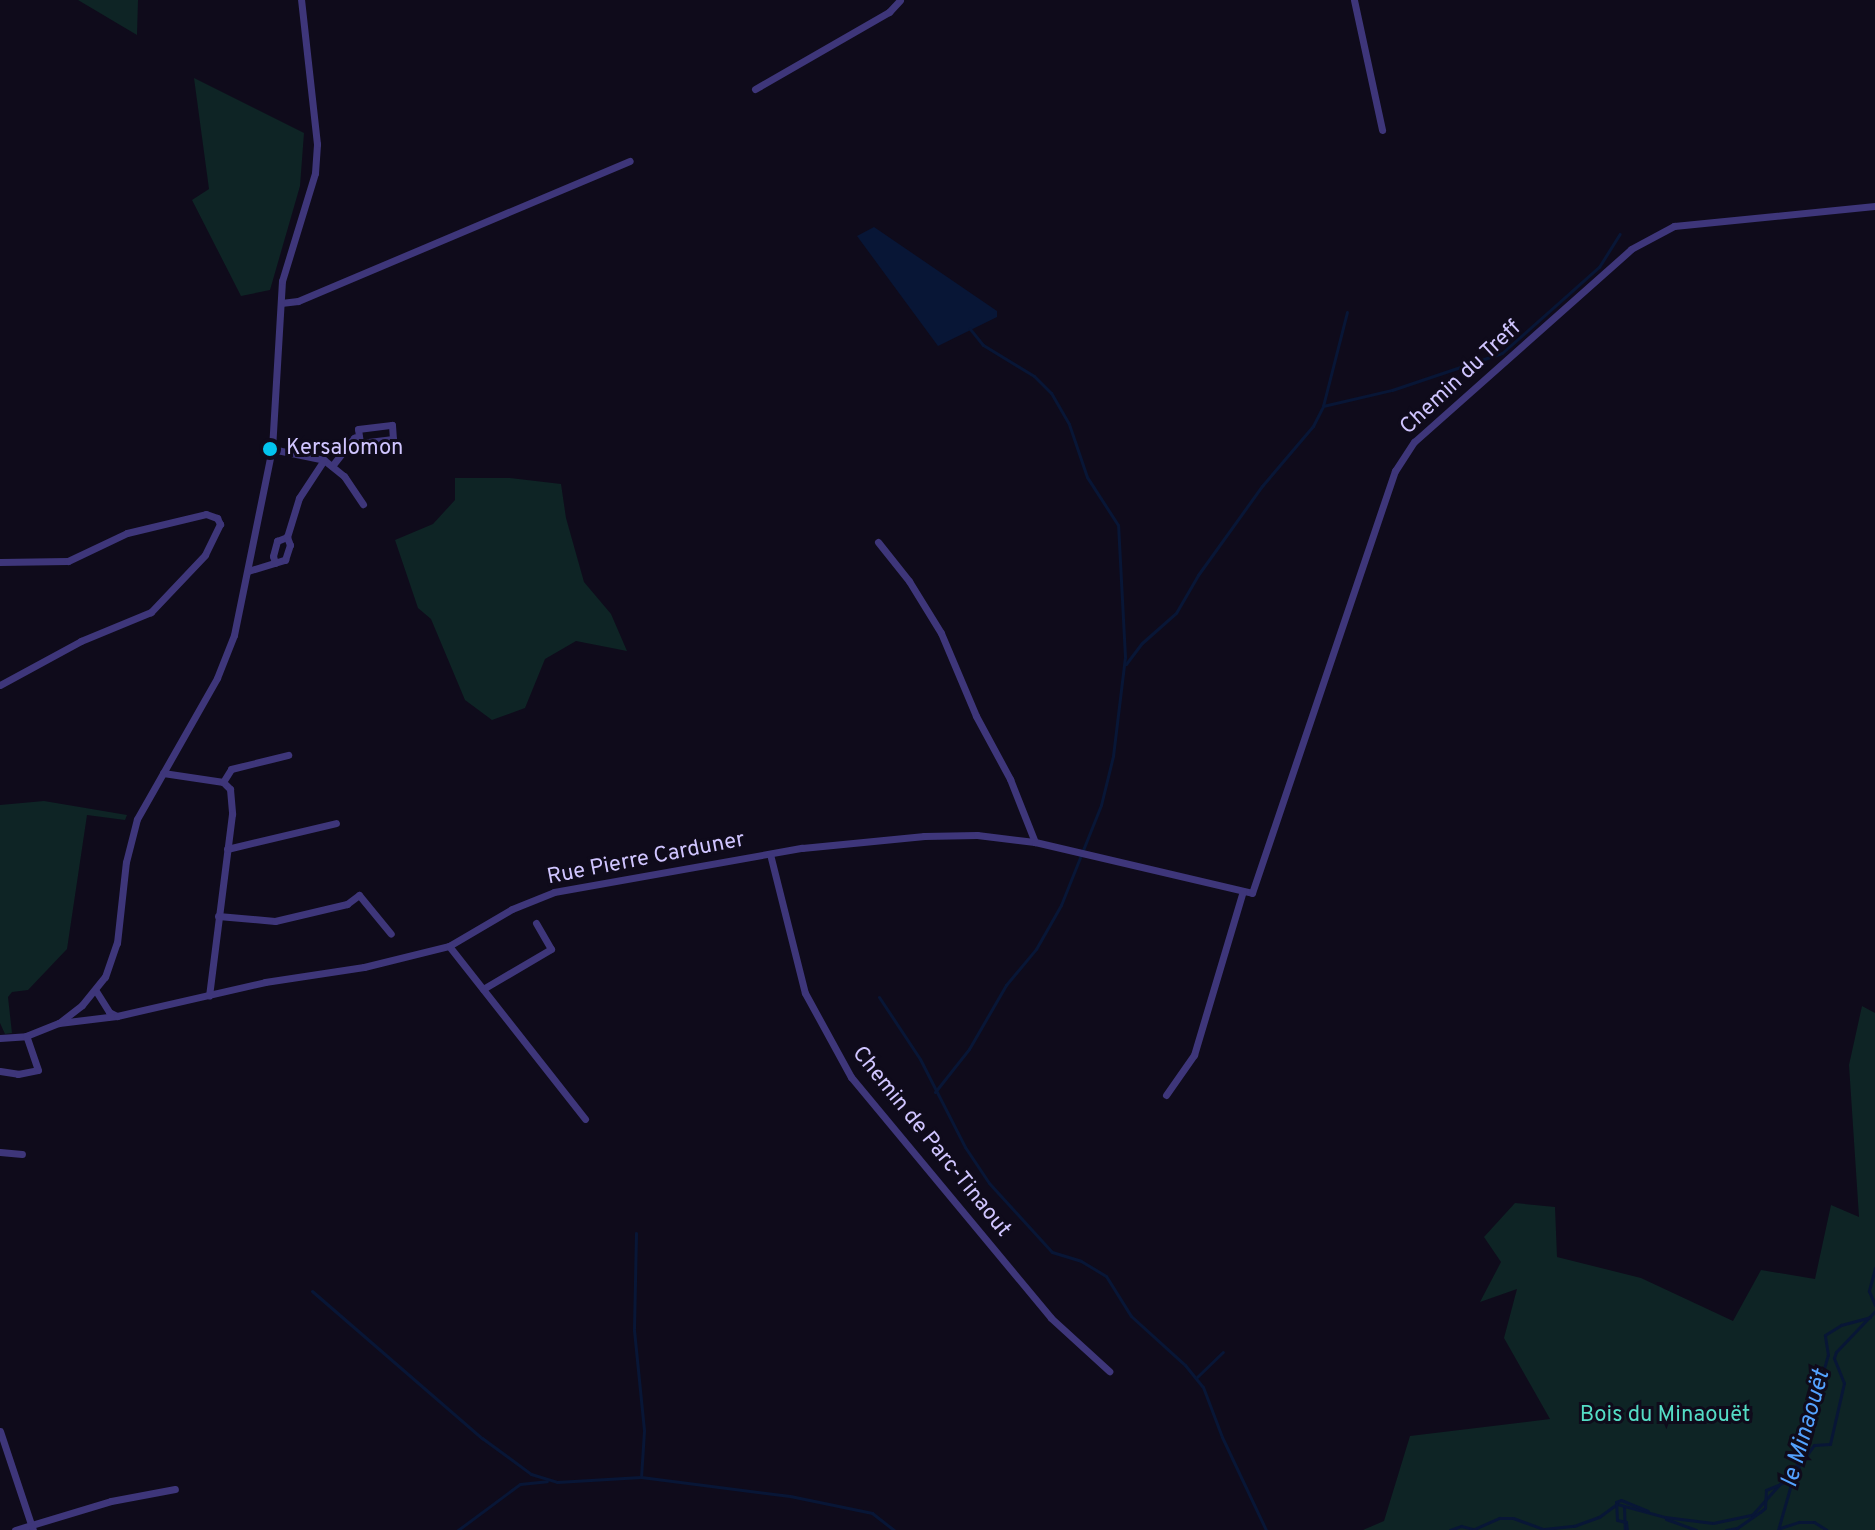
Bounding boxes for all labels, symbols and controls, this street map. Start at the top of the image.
street label: Chemin du Treff [1395,315,1527,441]
place label: Kersalomon [286,436,403,462]
marker: Kersalomon [261,440,279,458]
street label: Rue Pierre Carduner [545,827,747,891]
street label: Chemin de Parc-Tinaout [846,1041,1016,1243]
water label: le Minaouët [1777,1367,1837,1491]
park label: Bois du Minaouët [1580,1403,1750,1429]

